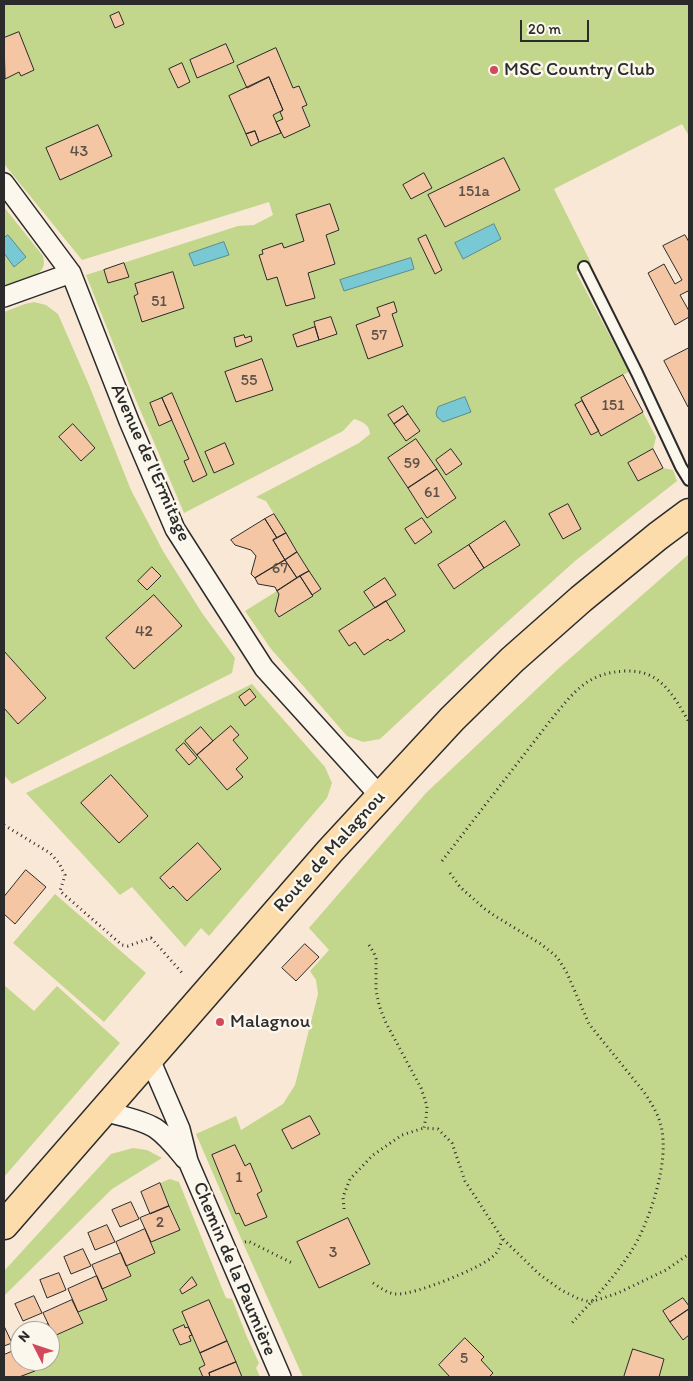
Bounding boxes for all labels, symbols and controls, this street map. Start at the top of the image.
scale bar [523,10,592,42]
text: 20 m [528,20,561,38]
place label: MSC Country Club [504,59,655,81]
marker: MSC Country Club [488,64,500,76]
house number: 43 [70,142,88,162]
house number: 151a [458,182,490,202]
house number: 51 [151,292,167,312]
house number: 57 [371,326,387,346]
house number: 55 [241,371,257,391]
street label: Avenue de l'Ermitage [105,381,195,545]
house number: 151 [601,396,625,416]
house number: 59 [404,454,420,474]
house number: 61 [424,483,440,503]
house number: 67 [272,559,288,579]
house number: 42 [135,622,153,642]
street label: Route de Malagnou [269,786,391,918]
place label: Malagnou [230,1011,310,1033]
marker: Malagnou [214,1016,226,1028]
house number: 1 [235,1168,243,1188]
street label: Chemin de la Paumière [187,1179,281,1359]
house number: 2 [156,1213,164,1233]
house number: 3 [329,1243,337,1263]
north arrow [10,1321,60,1371]
text: N [15,1327,34,1346]
house number: 5 [460,1349,468,1369]

